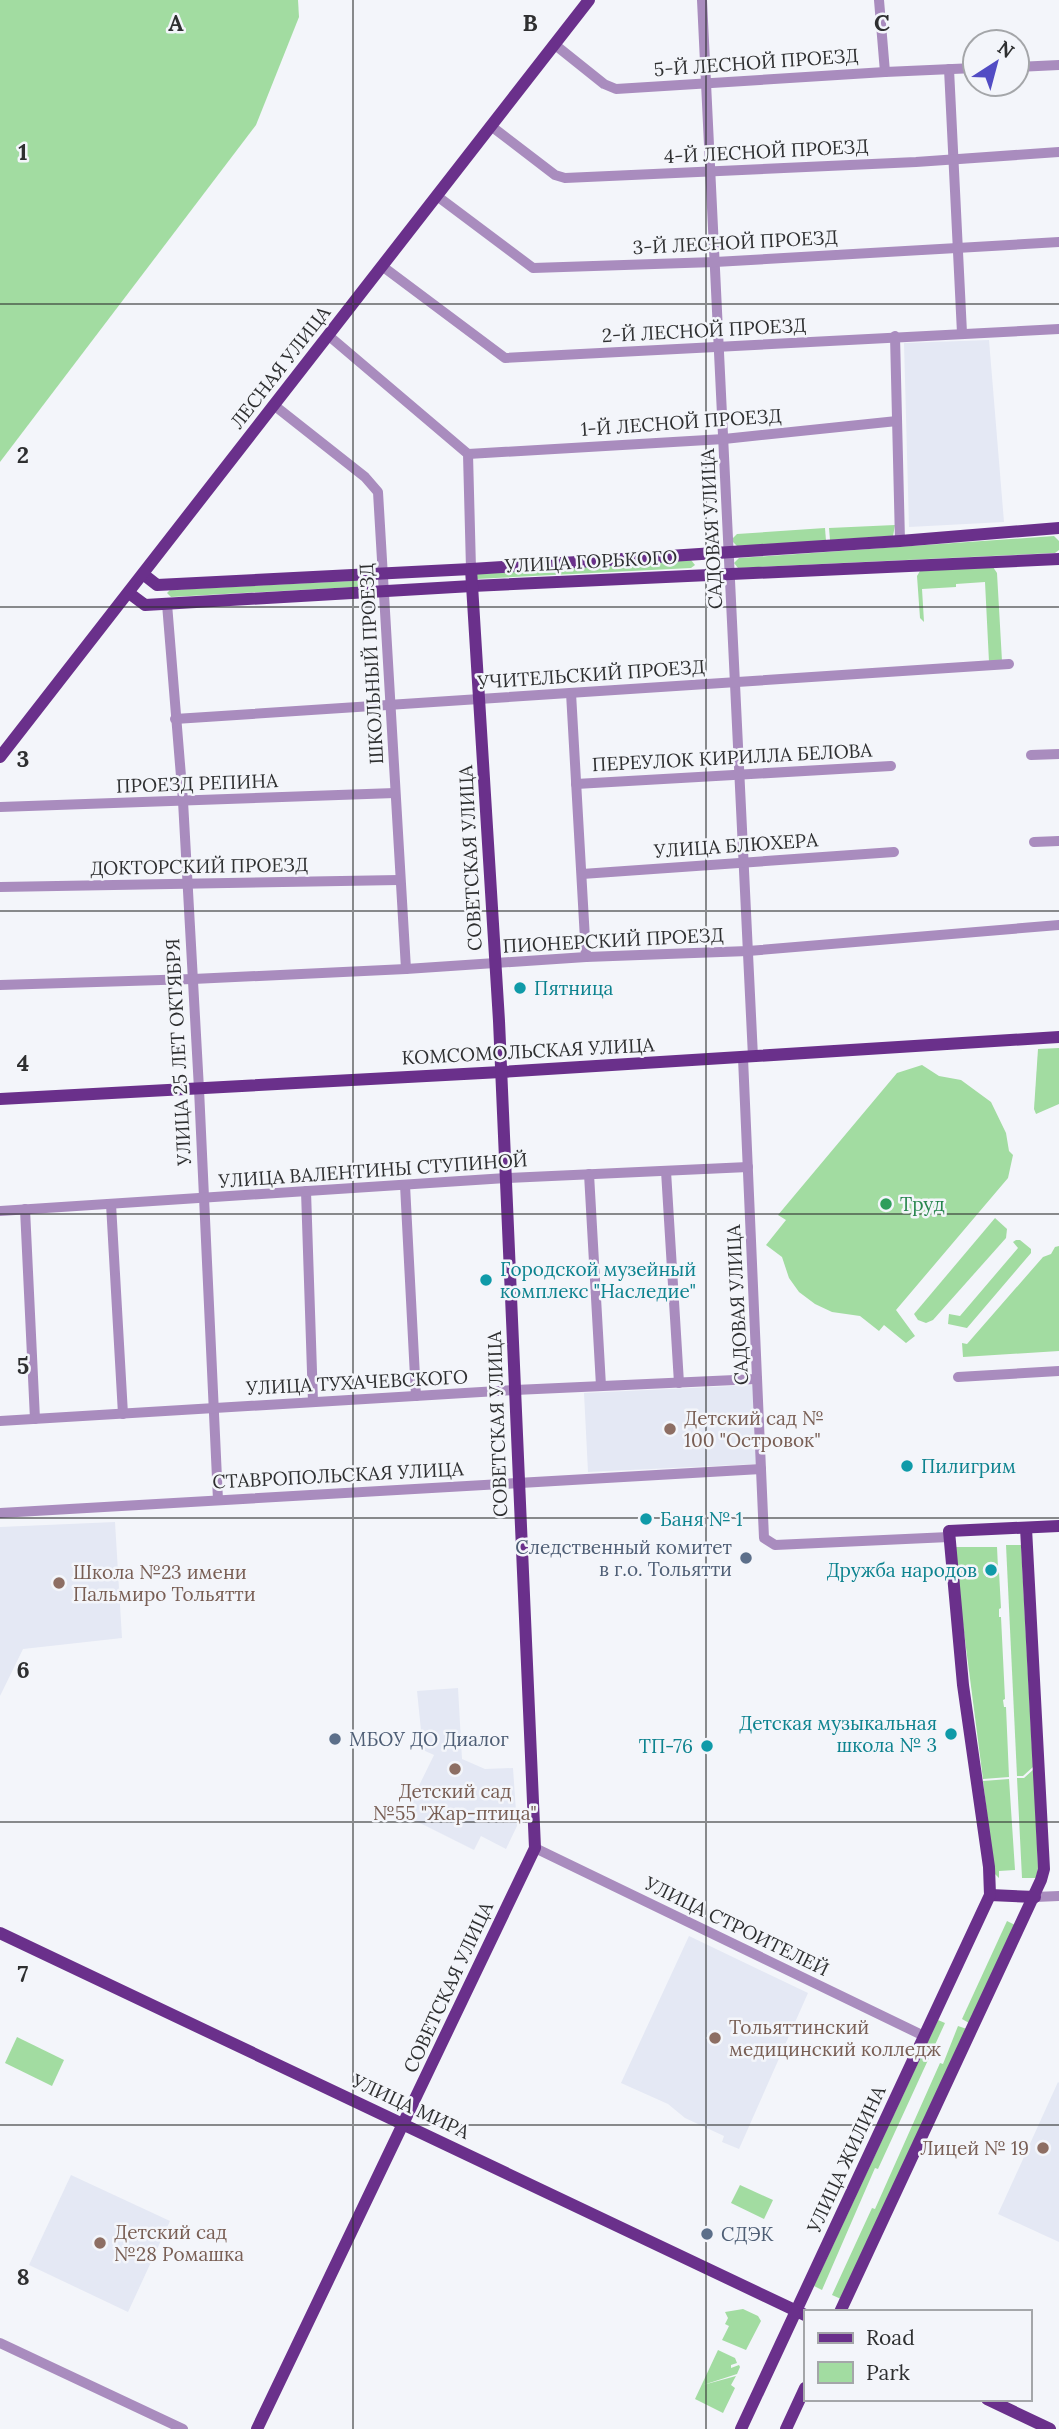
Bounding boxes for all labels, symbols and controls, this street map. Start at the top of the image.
text: A [168,8,184,37]
text: B [522,8,538,37]
text: C [874,8,890,37]
north arrow [961,28,1031,98]
text: N [993,35,1019,63]
street label: 5-Й ЛЕСНОЙ ПРОЕЗД [653,43,859,81]
street label: 4-Й ЛЕСНОЙ ПРОЕЗД [663,134,869,168]
text: 1 [18,137,28,166]
street label: 3-Й ЛЕСНОЙ ПРОЕЗД [632,225,838,259]
street label: ЛЕСНАЯ УЛИЦА [225,300,336,433]
street label: 2-Й ЛЕСНОЙ ПРОЕЗД [601,313,807,347]
street label: 1-Й ЛЕСНОЙ ПРОЕЗД [580,403,782,441]
text: 2 [17,440,29,469]
street label: САДОВАЯ УЛИЦА [695,447,727,610]
street label: УЛИЦА ГОРЬКОГО [503,545,678,578]
street label: ШКОЛЬНЫЙ ПРОЕЗД [354,563,388,765]
street label: УЧИТЕЛЬСКИЙ ПРОЕЗД [476,654,705,694]
street label: ПЕРЕУЛОК КИРИЛЛА БЕЛОВА [591,738,874,776]
text: 3 [17,744,29,773]
street label: СОВЕТСКАЯ УЛИЦА [453,763,487,951]
street label: ПРОЕЗД РЕПИНА [116,768,279,798]
street label: УЛИЦА БЛЮХЕРА [652,827,820,863]
street label: ДОКТОРСКИЙ ПРОЕЗД [90,852,308,880]
street label: ПИОНЕРСКИЙ ПРОЕЗД [502,922,724,958]
street label: УЛИЦА 25 ЛЕТ ОКТЯБРЯ [160,938,196,1167]
place label: Пятница [534,976,614,1000]
marker: Пятница [512,980,528,996]
street label: КОМСОМОЛЬСКАЯ УЛИЦА [401,1032,656,1070]
text: 4 [17,1048,29,1077]
street label: УЛИЦА ВАЛЕНТИНЫ СТУПИНОЙ [217,1147,528,1193]
place label: Труд [900,1192,945,1216]
marker: Труд [878,1196,894,1212]
street label: САДОВАЯ УЛИЦА [721,1223,753,1386]
place label: Городской музейный комплекс "Наследие" [500,1257,696,1303]
marker: Городской музейный комплекс "Наследие" [478,1272,494,1288]
street label: СОВЕТСКАЯ УЛИЦА [482,1330,512,1517]
text: 5 [17,1351,29,1380]
street label: УЛИЦА ТУХАЧЕВСКОГО [244,1364,469,1400]
place label: Детский сад № 100 "Островок" [684,1406,824,1452]
marker: Детский сад № 100 "Островок" [662,1421,678,1437]
place label: Пилигрим [921,1454,1016,1478]
street label: СТАВРОПОЛЬСКАЯ УЛИЦА [212,1456,465,1494]
marker: Пилигрим [899,1458,915,1474]
place label: Баня № 1 [660,1507,743,1531]
marker: Баня № 1 [638,1511,654,1527]
place label: Следственный комитет в г.о. Тольятти [515,1535,732,1581]
marker: Следственный комитет в г.о. Тольятти [738,1550,754,1566]
place label: Дружба народов [826,1558,977,1582]
place label: Школа №23 имени Пальмиро Тольятти [73,1560,256,1606]
marker: Дружба народов [983,1562,999,1578]
marker: Школа №23 имени Пальмиро Тольятти [51,1575,67,1591]
text: 6 [16,1655,30,1684]
place label: Детская музыкальная школа № 3 [739,1711,937,1757]
marker: Детская музыкальная школа № 3 [943,1726,959,1742]
place label: МБОУ ДО Диалог [349,1727,509,1751]
marker: МБОУ ДО Диалог [327,1731,343,1747]
place label: ТП-76 [639,1734,693,1758]
marker: ТП-76 [699,1738,715,1754]
marker: Детский сад №55 "Жар-птица" [447,1761,463,1777]
place label: Детский сад №55 "Жар-птица" [373,1779,537,1825]
street label: УЛИЦА СТРОИТЕЛЕЙ [640,1870,833,1981]
street label: СОВЕТСКАЯ УЛИЦА [398,1897,499,2076]
text: 7 [18,1959,29,1988]
place label: Тольяттинский медицинский колледж [729,2015,941,2061]
marker: Тольяттинский медицинский колледж [707,2030,723,2046]
street label: УЛИЦА МИРА [348,2068,475,2144]
street label: УЛИЦА ЖИЛИНА [801,2081,891,2237]
place label: Лицей № 19 [920,2136,1029,2160]
marker: Лицей № 19 [1035,2140,1051,2156]
place label: Детский сад №28 Ромашка [114,2220,244,2266]
place label: СДЭК [721,2222,773,2246]
marker: СДЭК [699,2226,715,2242]
marker: Детский сад №28 Ромашка [92,2235,108,2251]
text: 8 [16,2262,30,2291]
legend [804,2310,1031,2401]
text: Road [866,2324,915,2351]
text: Park [866,2359,910,2386]

